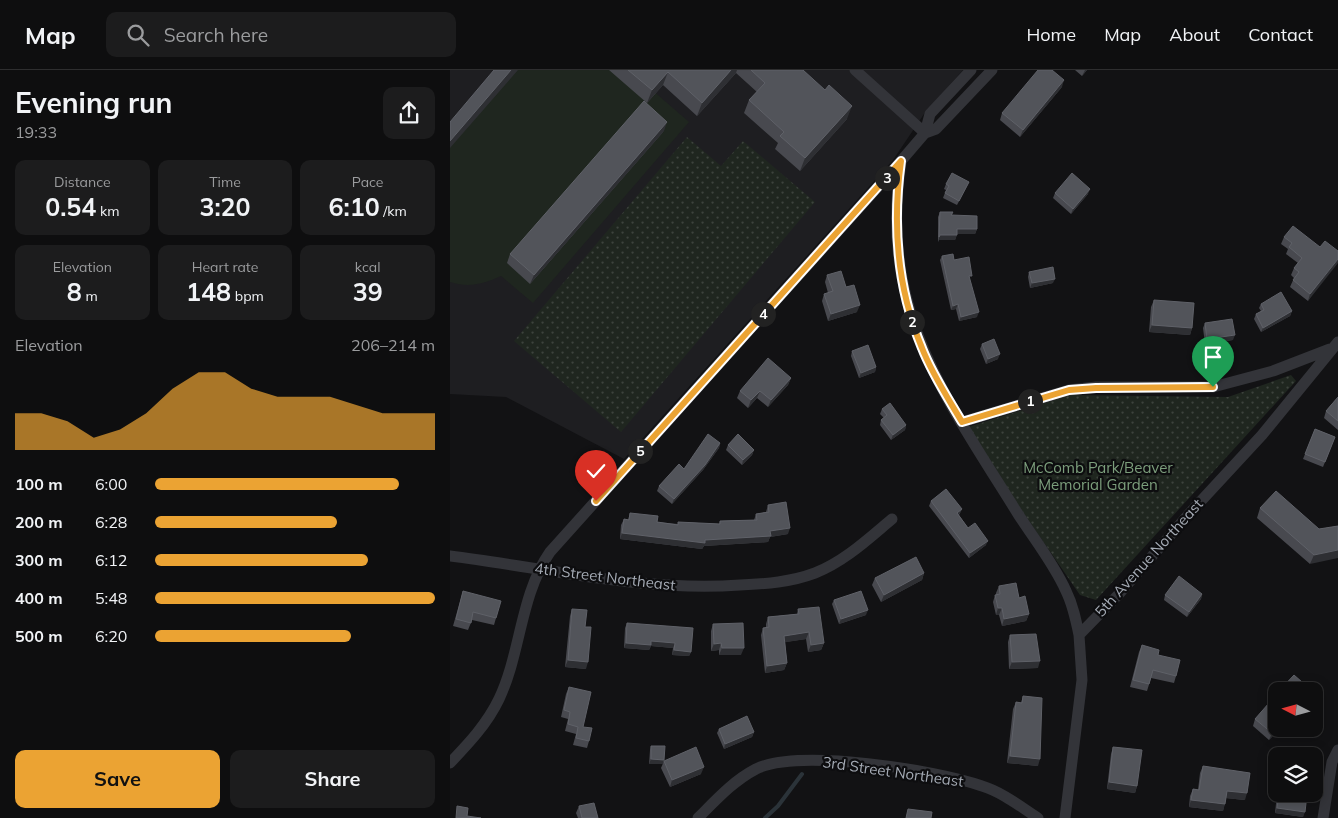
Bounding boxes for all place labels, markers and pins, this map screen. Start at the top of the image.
pin: 3 [874,166,900,190]
pin: 4 [750,302,776,326]
pin: 2 [900,310,924,334]
pin [1192,336,1234,387]
pin: 1 [1018,388,1042,414]
pin: 5 [628,438,652,464]
pin [575,450,617,501]

